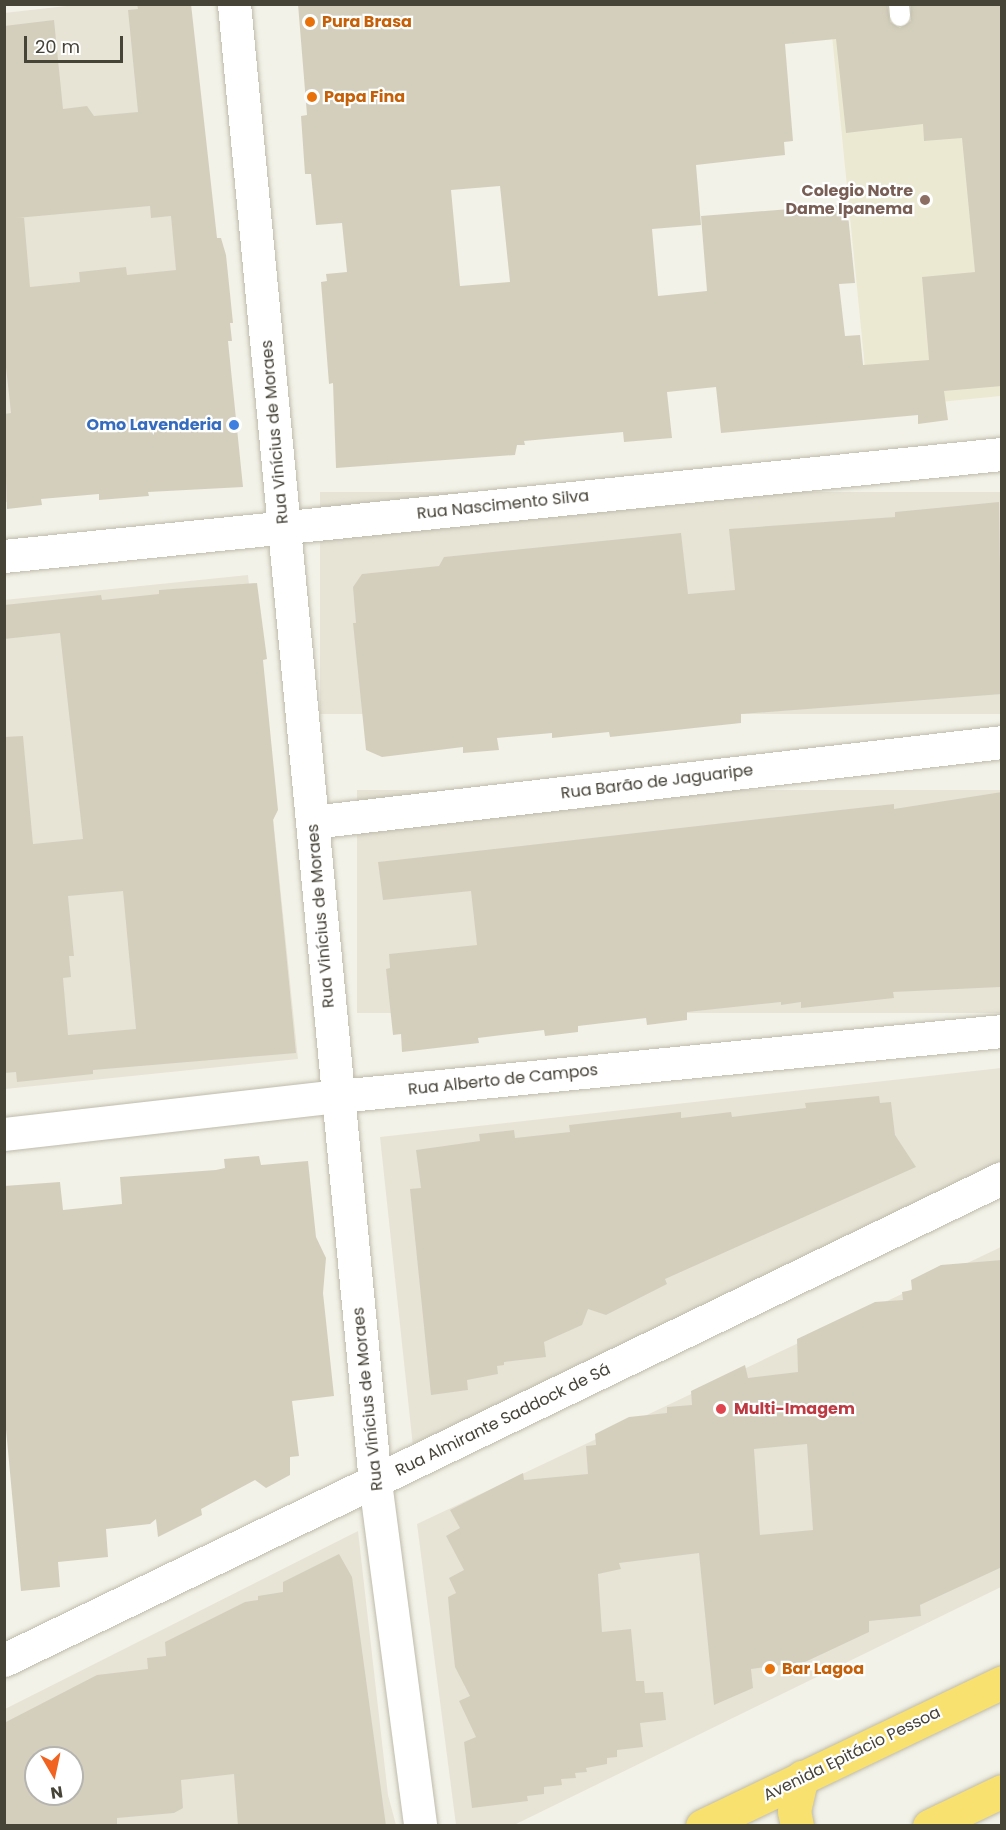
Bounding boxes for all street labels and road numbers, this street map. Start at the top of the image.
street label: Rua Vinícius de Moraes [257,339,293,525]
street label: Rua Nascimento Silva [416,486,590,524]
street label: Rua Barão de Jaguaripe [560,761,754,803]
street label: Rua Vinícius de Moraes [303,823,339,1009]
street label: Rua Alberto de Campos [407,1060,599,1100]
street label: Rua Vinícius de Moraes [349,1306,387,1492]
street label: Rua Almirante Saddock de Sá [392,1359,614,1481]
street label: Avenida Epitácio Pessoa [760,1703,944,1805]

